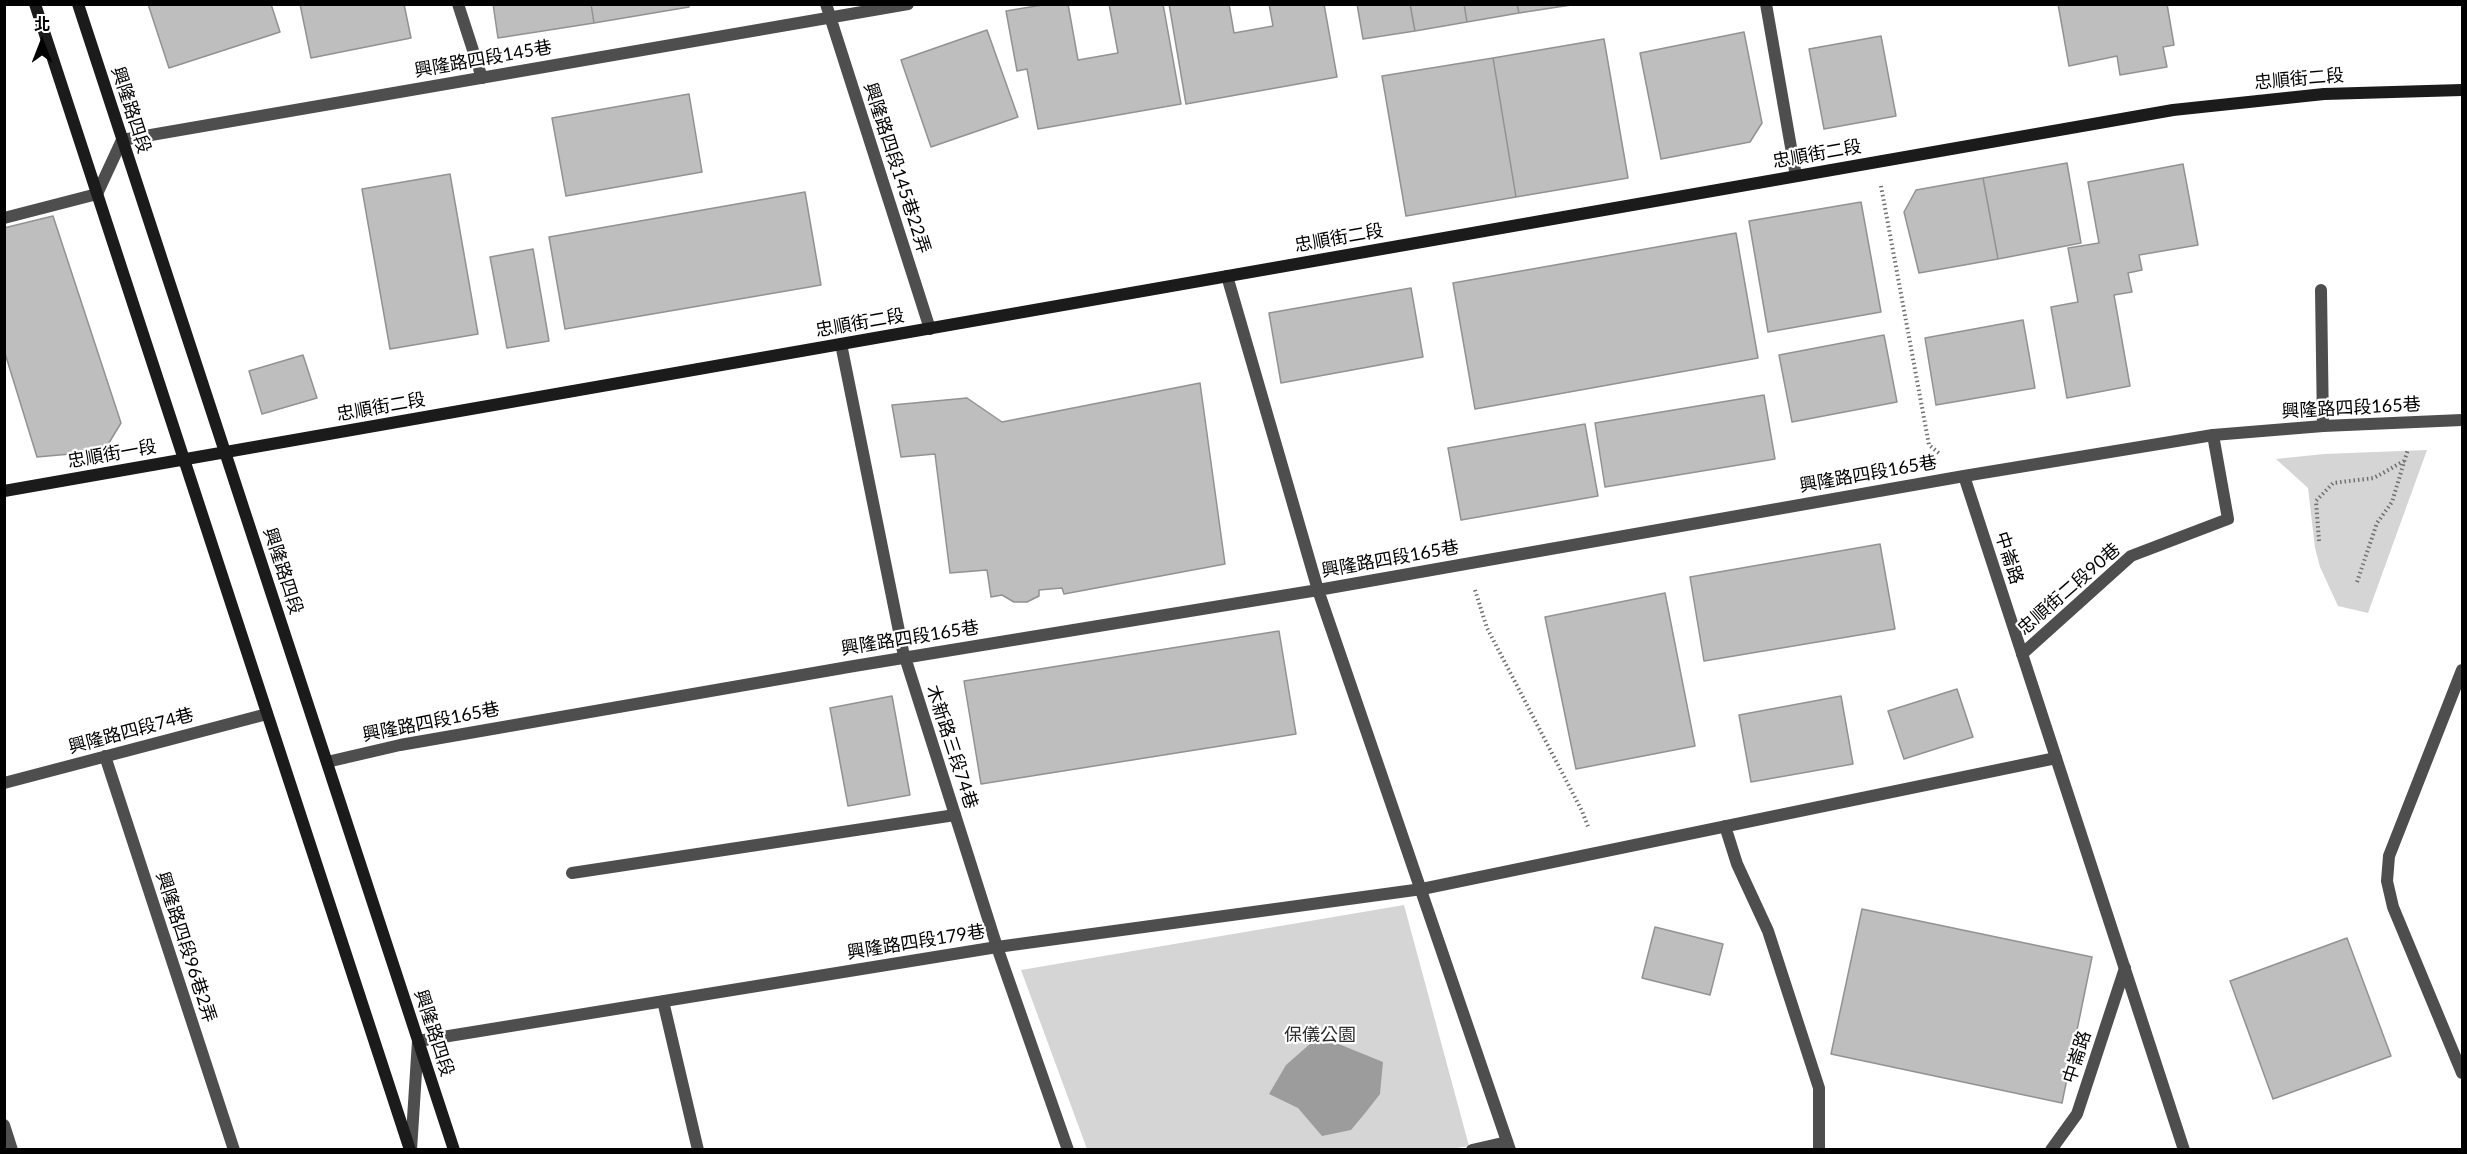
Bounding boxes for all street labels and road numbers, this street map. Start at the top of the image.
street label: 興隆路四段145巷 [413,36,553,82]
street label: 興隆路四段 [107,64,155,156]
street label: 忠順街二段 [2253,64,2345,94]
street label: 興隆路四段145巷22弄 [859,80,935,256]
street label: 忠順街二段 [1771,136,1863,172]
street label: 忠順街二段 [1293,220,1385,256]
street label: 忠順街二段 [814,305,906,341]
street label: 忠順街二段 [335,389,427,425]
street label: 興隆路四段165巷 [2281,394,2421,422]
street label: 忠順街一段 [66,436,158,472]
street label: 興隆路四段165巷 [1798,451,1938,497]
street label: 興隆路四段 [259,525,307,617]
street label: 中崙路 [1990,529,2028,587]
street label: 興隆路四段165巷 [1320,536,1460,582]
street label: 忠順街二段90巷 [2013,539,2125,639]
street label: 興隆路四段165巷 [840,616,980,660]
street label: 木新路三段74巷 [922,682,982,812]
street label: 興隆路四段165巷 [361,698,501,746]
street label: 興隆路四段74巷 [66,704,196,758]
street label: 興隆路四段96巷2弄 [151,869,221,1025]
street label: 興隆路四段179巷 [846,920,986,964]
street label: 興隆路四段 [410,987,458,1079]
street label: 中崙路 [2058,1028,2096,1086]

